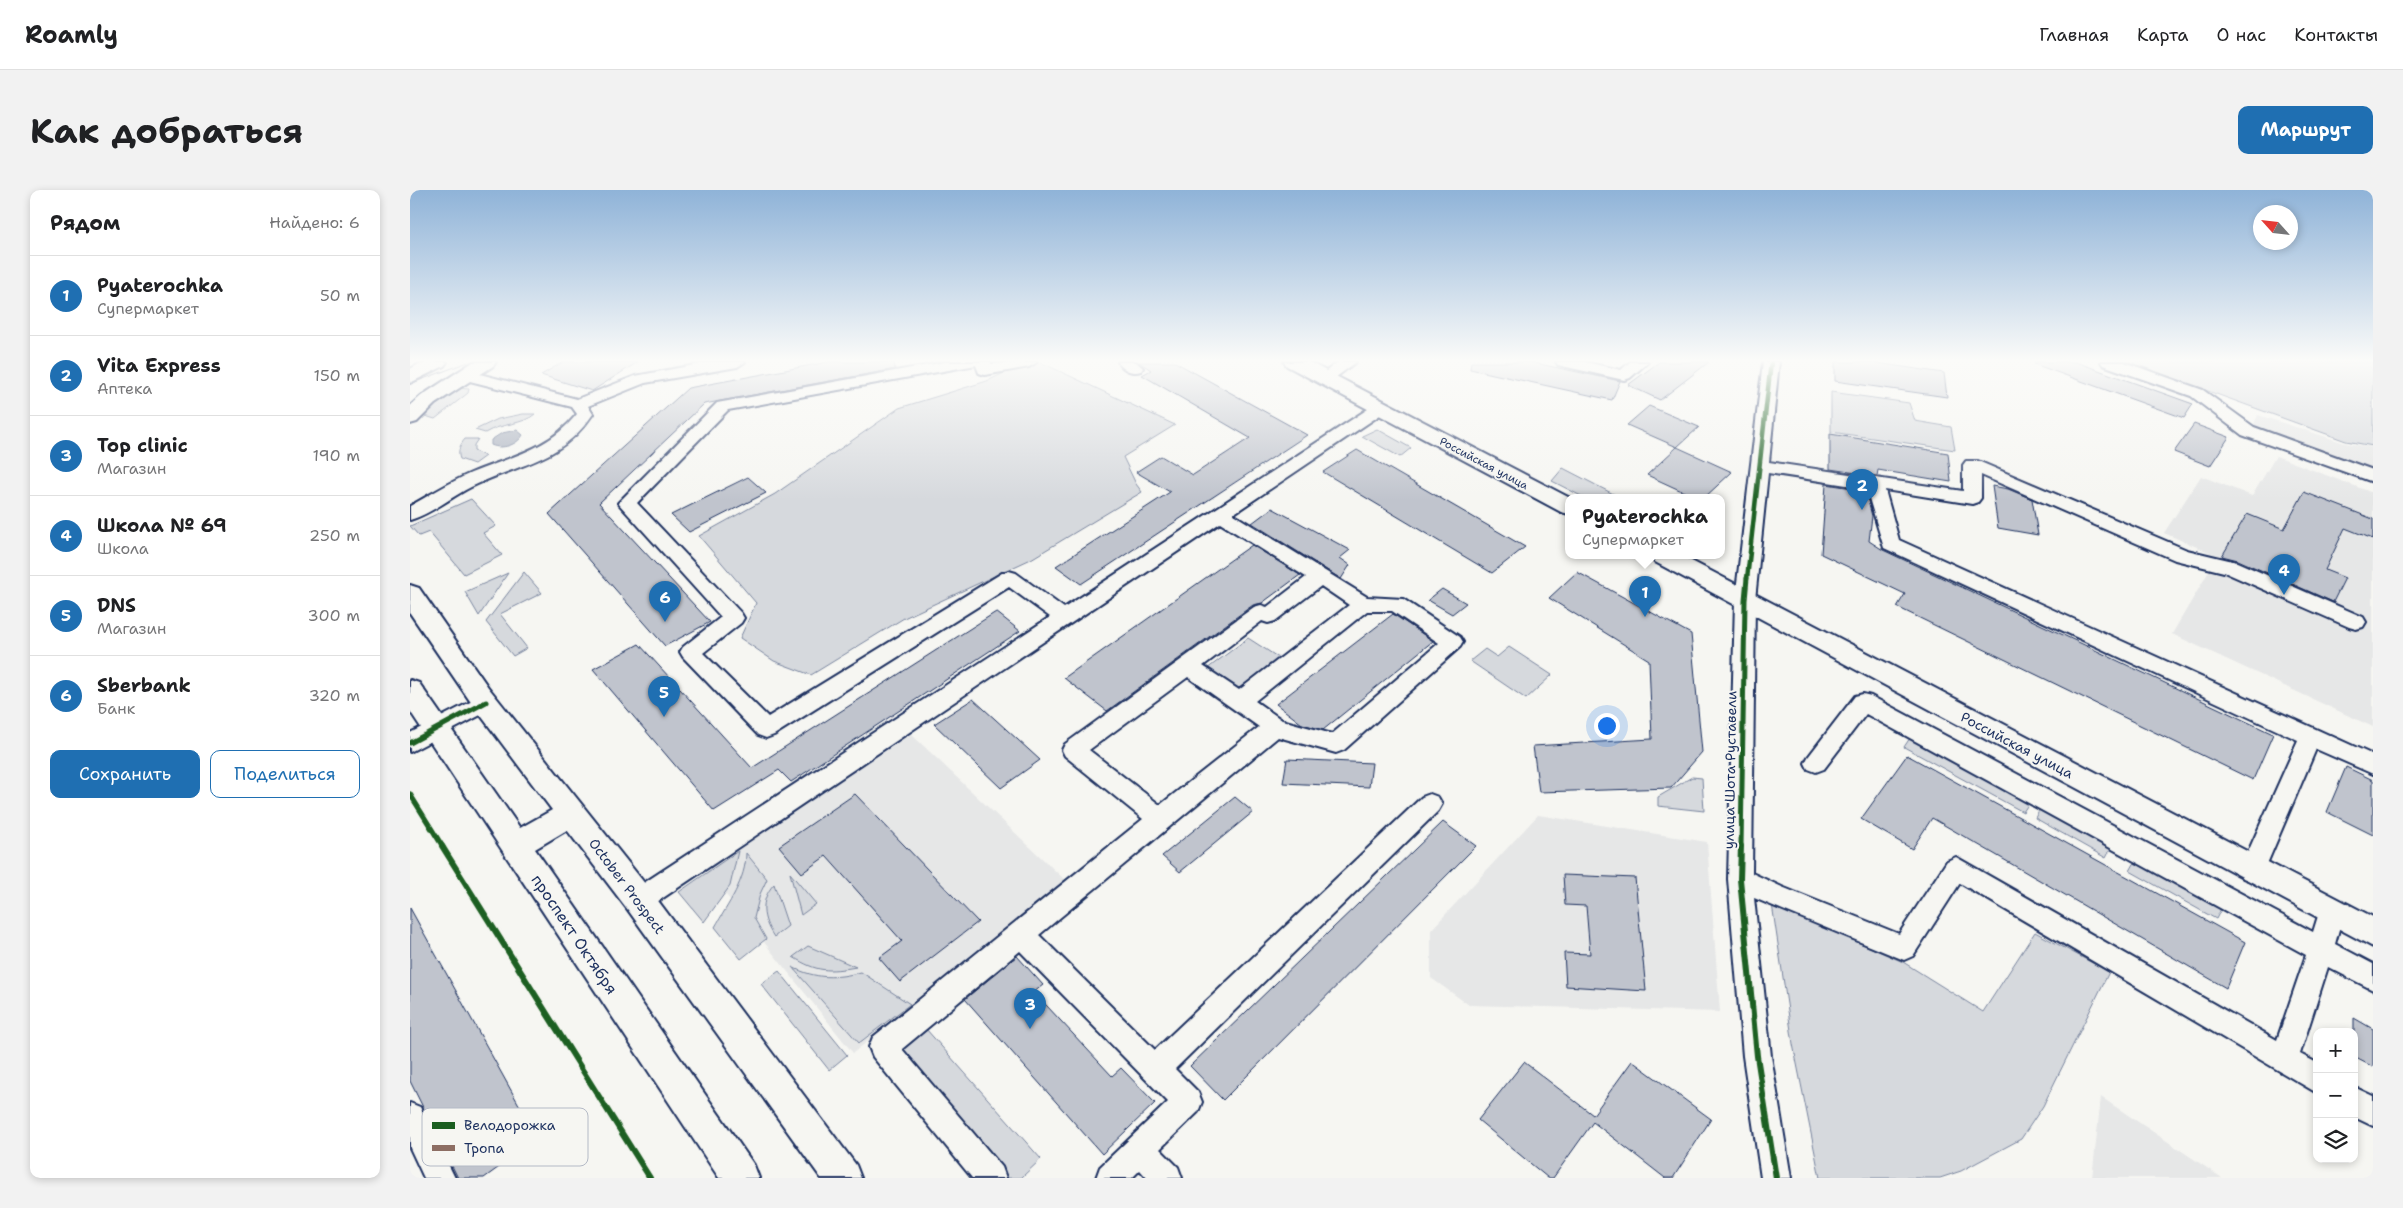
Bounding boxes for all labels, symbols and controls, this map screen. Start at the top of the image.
text: Roamly [25,19,118,51]
text: Главная [2039,23,2109,47]
text: Карта [2137,23,2189,47]
text: О нас [2217,23,2266,47]
text: Контакты [2294,23,2378,47]
button: Маршрут [2238,106,2373,154]
text: Как добраться [30,107,303,154]
north arrow [2253,205,2298,250]
text: Рядом [50,209,120,237]
text: Найдено: 6 [269,212,360,233]
text: Pyaterochka [97,273,223,298]
text: 1 [62,285,70,306]
text: 50 m [320,285,360,306]
text: Супермаркет [97,298,199,319]
text: Vita Express [97,353,221,378]
text: 2 [60,365,72,386]
text: 150 m [313,365,360,386]
text: Аптека [97,378,152,399]
text: Top clinic [97,433,188,458]
street label: Российская улица [1437,434,1531,493]
text: 3 [60,445,72,466]
text: 190 m [313,445,360,466]
text: Магазин [97,458,166,479]
pin: 2 [1846,469,1878,510]
popup [1565,494,1725,559]
text: Pyaterochka [1582,504,1708,529]
text: Школа № 69 [97,513,227,538]
text: 4 [60,525,72,546]
text: 250 m [309,525,360,546]
text: Супермаркет [1582,529,1684,550]
text: Школа [97,538,149,559]
pin: 4 [2268,554,2300,595]
pin: 1 [1629,576,1661,617]
pin: 6 [649,581,681,622]
text: DNS [97,593,136,618]
text: 5 [61,605,71,626]
text: 300 m [308,605,360,626]
text: Магазин [97,618,166,639]
text: Sberbank [97,673,191,698]
pin: 5 [648,676,680,717]
text: 6 [60,685,72,706]
text: 320 m [309,685,360,706]
street label: улица Шота Руставели [1720,691,1740,849]
text: Банк [97,698,135,719]
street label: Российская улица [1958,708,2077,782]
your location [1594,713,1620,739]
button: Сохранить [50,750,200,798]
button: Поделиться [210,750,360,798]
street label: October Prospect [585,835,669,937]
street label: проспект Октября [527,870,623,998]
pin: 3 [1014,988,1046,1029]
map controls [2313,1028,2358,1163]
button: + [2313,1028,2358,1073]
button: − [2313,1073,2358,1118]
legend [422,1108,588,1166]
text: Велодорожка [464,1116,556,1134]
button: layers [2313,1118,2358,1163]
text: Тропа [464,1139,505,1157]

